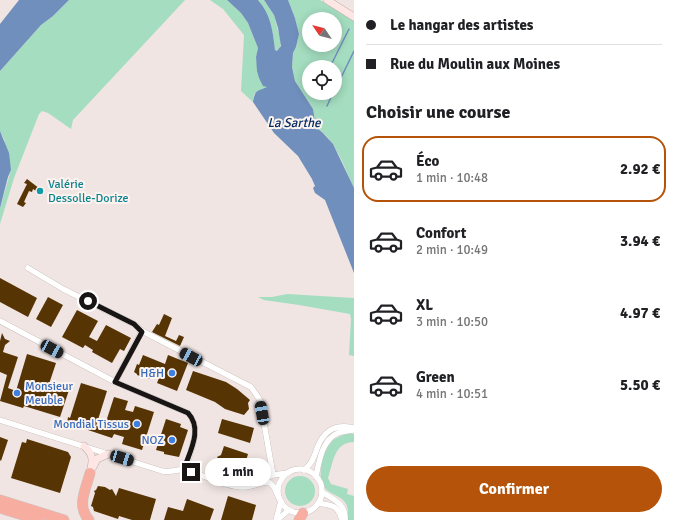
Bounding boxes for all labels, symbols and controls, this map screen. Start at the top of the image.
north arrow [302,12,342,52]
map controls [302,12,342,100]
text: Le hangar des artistes [390,16,534,34]
text: Rue du Moulin aux Moines [390,55,560,73]
button: locate [302,60,342,100]
text: Choisir une course [366,101,510,123]
water label: La Sarthe [267,115,322,131]
icon: car [368,151,404,187]
text: Éco [416,152,439,170]
text: 2.92 € [620,160,660,178]
text: 1 min · 10:48 [416,170,488,186]
place label: Valérie Dessolle-Dorize [48,177,129,206]
marker: Valérie Dessolle-Dorize [35,186,45,196]
icon: car [368,223,404,259]
text: Confort [416,224,466,242]
text: 3.94 € [620,232,660,250]
text: 2 min · 10:49 [416,242,488,258]
route start [79,292,97,310]
icon: car [368,295,404,331]
text: XL [416,296,433,314]
text: 4.97 € [620,304,660,322]
text: 3 min · 10:50 [416,314,488,330]
car [39,338,65,360]
car [178,346,204,368]
place label: H&H [140,366,164,381]
icon: car [368,367,404,403]
marker: H&H [167,368,177,378]
text: Green [416,368,455,386]
text: 5.50 € [620,376,660,394]
place label: Monsieur Meuble [25,379,74,408]
text: 4 min · 10:51 [416,386,488,402]
marker: Monsieur Meuble [12,388,22,398]
car [254,400,270,426]
place label: Mondial Tissus [53,417,129,432]
marker: Mondial Tissus [132,419,142,429]
place label: NOZ [141,433,164,448]
marker: NOZ [167,435,177,445]
car [109,449,135,467]
callout: 1 min [205,458,271,486]
route end [182,463,200,481]
text: 1 min [222,464,254,480]
button: Confirmer [366,466,662,512]

